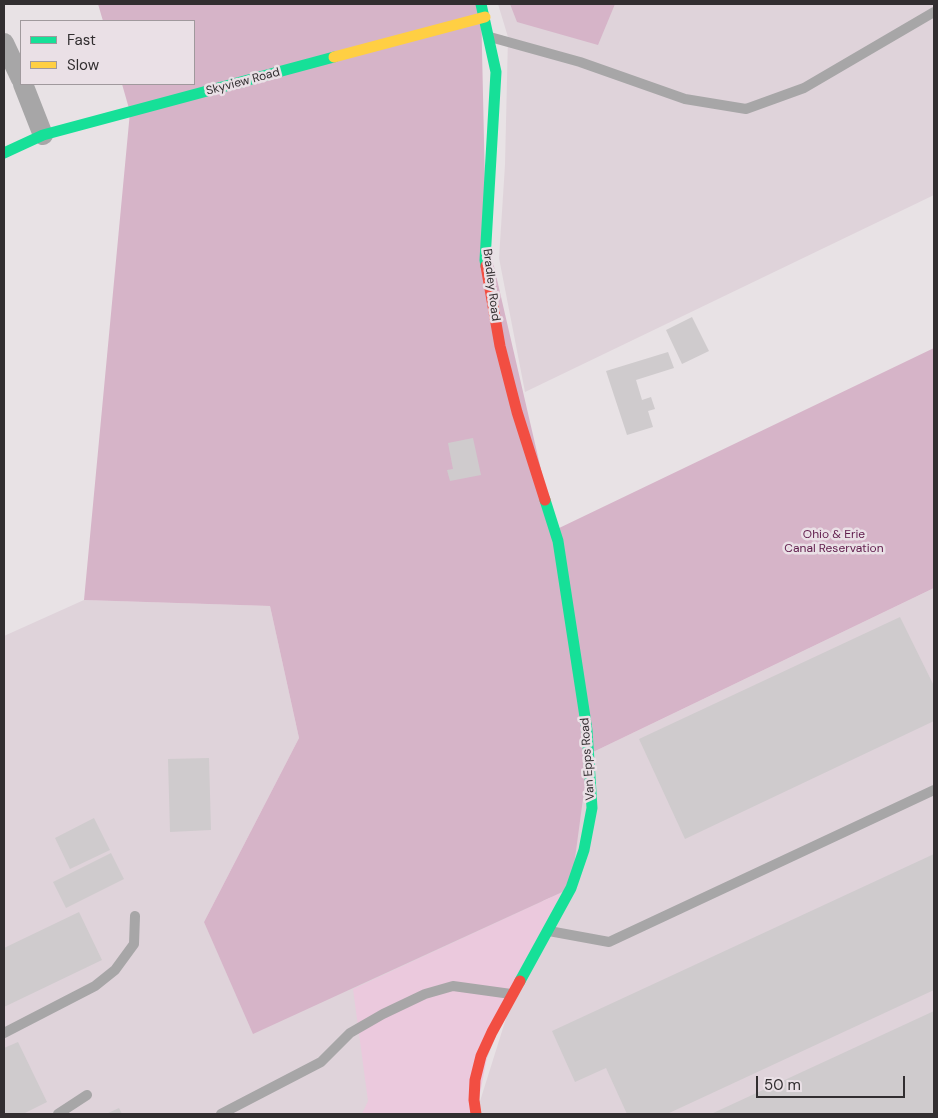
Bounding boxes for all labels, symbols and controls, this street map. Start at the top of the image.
legend [20,20,195,85]
text: Fast [67,30,96,50]
text: Slow [67,55,99,75]
street label: Skyview Road [205,65,281,99]
street label: Bradley Road [479,248,503,322]
park label: Ohio & Erie Canal Reservation [784,528,884,556]
street label: Van Epps Road [578,717,598,801]
scale bar [758,1066,907,1098]
text: 50 m [764,1075,801,1095]

